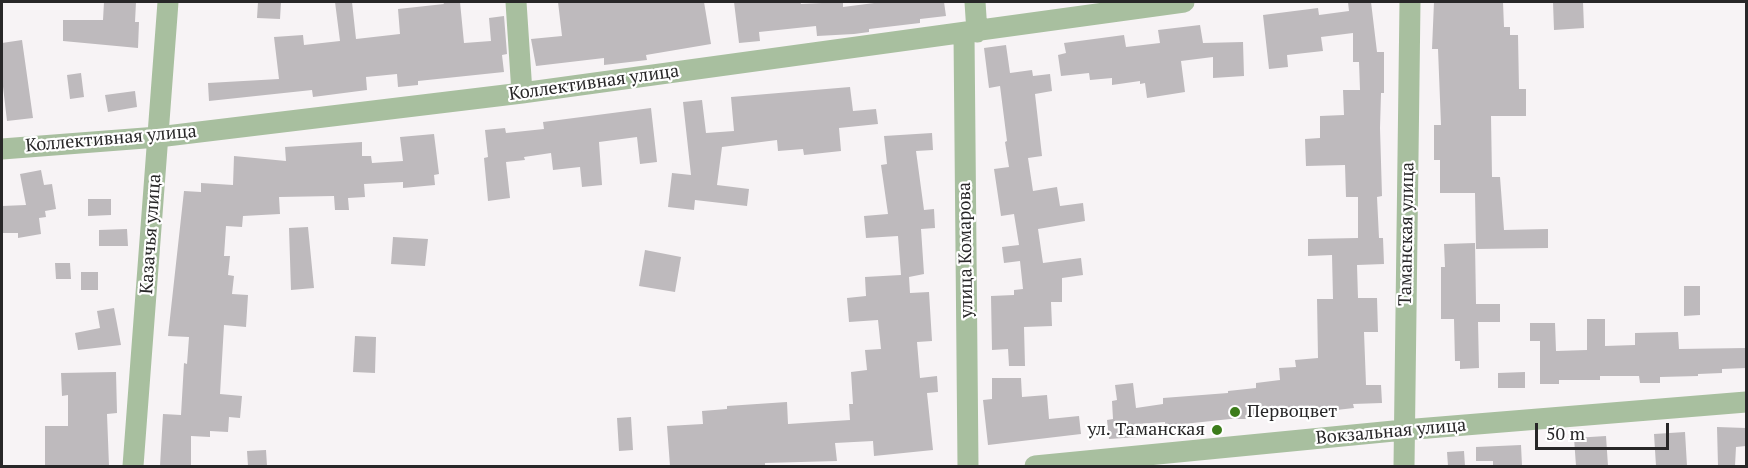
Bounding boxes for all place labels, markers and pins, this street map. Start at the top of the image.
place label: Первоцвет [1247,401,1337,423]
marker: Первоцвет [1228,405,1242,419]
place label: ул. Таманская [1087,419,1205,441]
marker: ул. Таманская [1210,423,1224,437]

